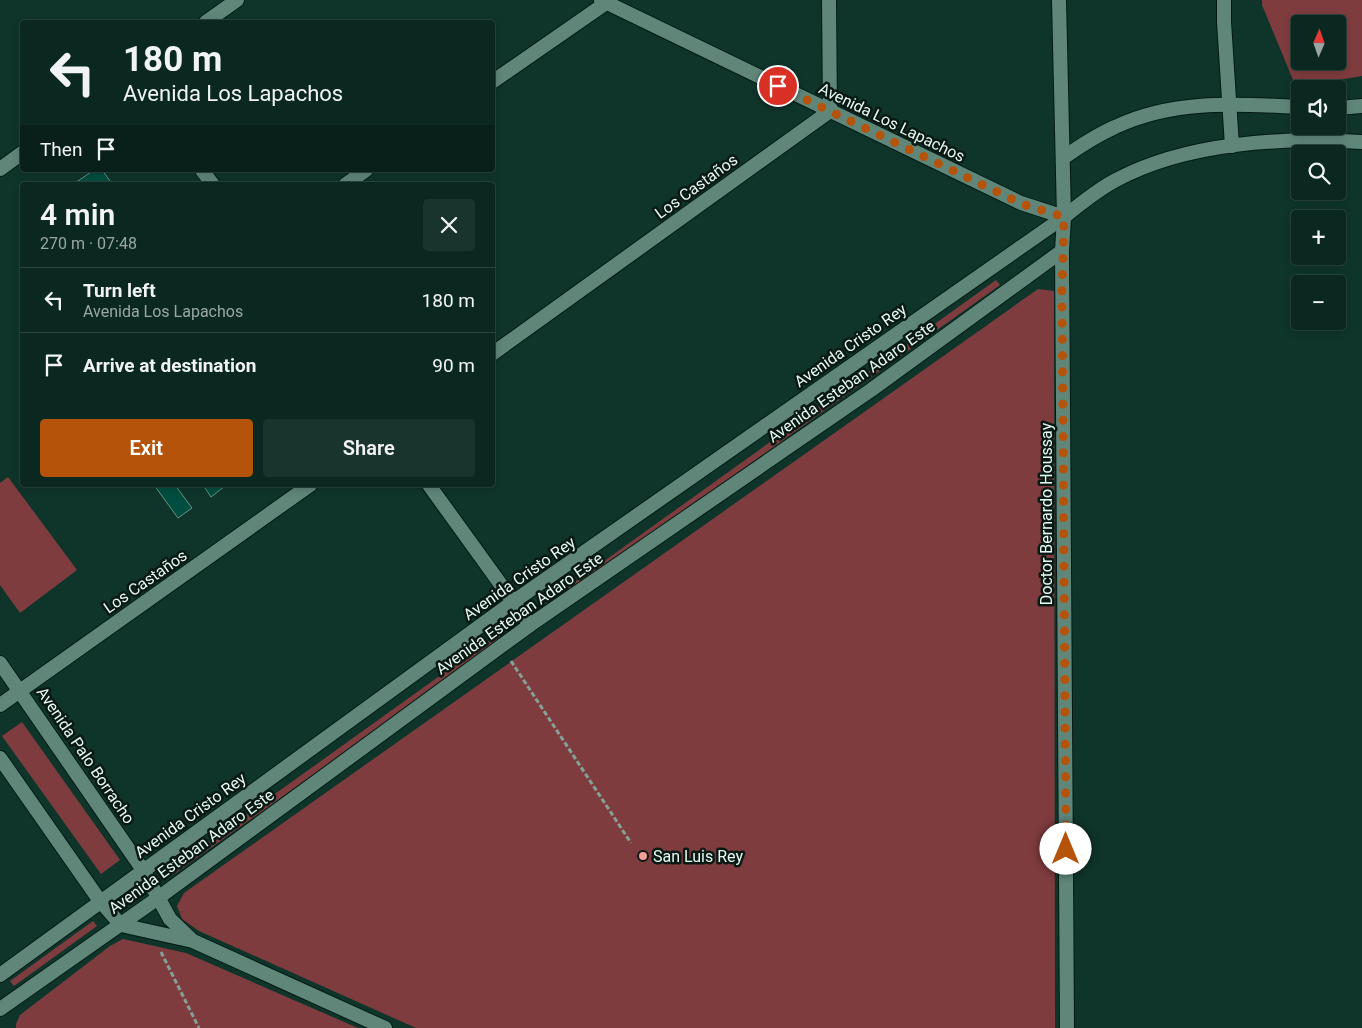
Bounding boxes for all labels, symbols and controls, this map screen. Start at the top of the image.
north arrow [1291,15,1346,70]
map controls [1291,15,1346,330]
text: 180 m [123,39,222,80]
icon: left [40,40,105,105]
pin [757,65,799,107]
icon: arrive [764,72,792,100]
street label: Avenida Los Lapachos [816,79,968,166]
button: sound [1291,80,1346,135]
text: Avenida Los Lapachos [123,81,343,106]
icon: arrive [92,135,120,163]
text: Then [40,138,82,161]
button: search [1291,145,1346,200]
street label: Los Castaños [651,150,741,223]
text: 4 min [40,197,115,232]
button: close [423,199,475,251]
button: + [1291,210,1346,265]
text: 270 m · 07:48 [40,234,137,253]
button: − [1291,275,1346,330]
text: Turn left [83,279,156,302]
icon: left [40,286,68,314]
text: 180 m [422,289,475,312]
street label: Avenida Cristo Rey [791,299,910,391]
text: Avenida Los Lapachos [83,302,243,321]
street label: Avenida Esteban Adaro Este [764,316,939,446]
icon: arrive [40,351,68,379]
text: Arrive at destination [83,354,256,377]
text: 90 m [432,354,475,377]
button: Exit [40,419,253,477]
button: Share [263,419,475,477]
street label: Doctor Bernardo Houssay [1037,422,1056,605]
street label: Avenida Cristo Rey [460,532,579,624]
street label: Los Castaños [100,546,191,617]
street label: Avenida Esteban Adaro Este [432,548,607,678]
street label: Avenida Palo Borracho [33,683,138,827]
street label: Avenida Cristo Rey [131,769,250,862]
street label: Avenida Esteban Adaro Este [105,785,278,918]
position arrow [1039,822,1091,874]
place label: San Luis Rey [653,847,743,866]
marker: San Luis Rey [637,850,649,862]

